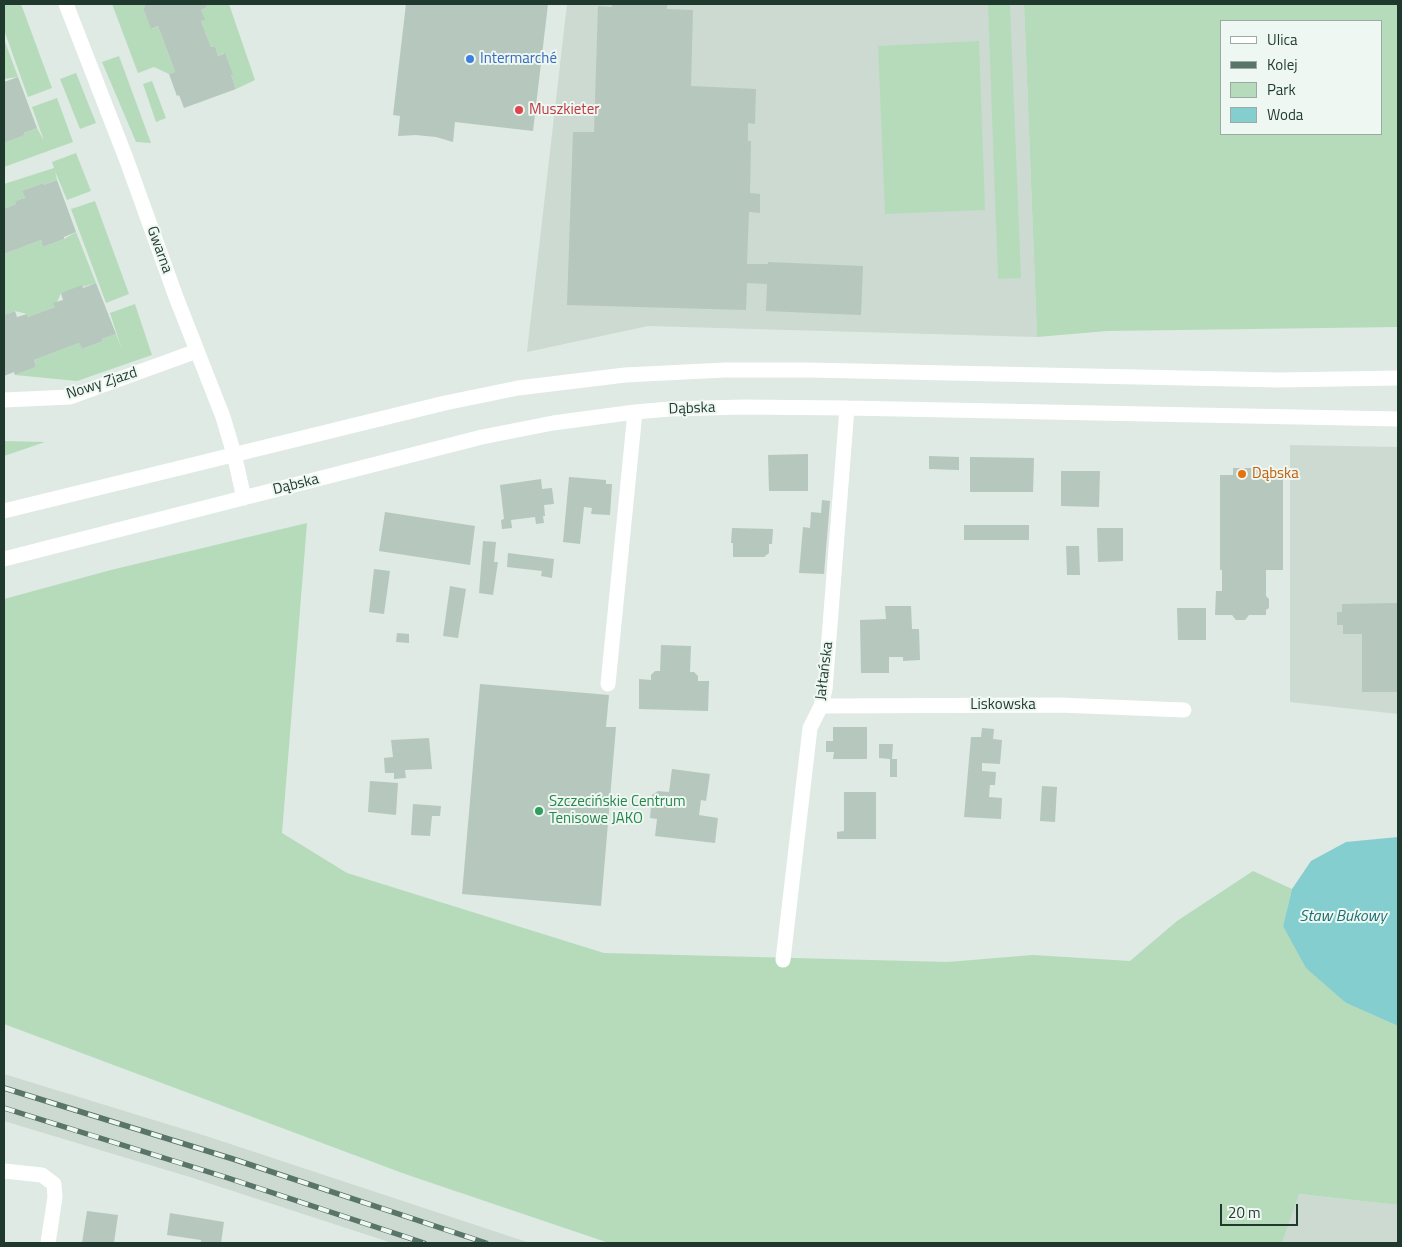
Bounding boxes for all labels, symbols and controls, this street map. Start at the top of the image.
legend [1220,20,1382,135]
text: Ulica [1267,28,1297,51]
place label: Intermarché [480,50,557,68]
marker: Intermarché [464,53,476,65]
text: Kolej [1267,53,1298,76]
text: Park [1267,78,1296,101]
place label: Muszkieter [529,101,599,119]
text: Woda [1267,103,1303,126]
marker: Muszkieter [513,104,525,116]
street label: Gwarna [142,224,176,276]
street label: Nowy Zjazd [64,364,140,404]
street label: Dąbska [668,399,716,419]
place label: Dąbska [1252,465,1299,483]
marker: Dąbska [1236,468,1248,480]
street label: Dąbska [271,471,321,499]
street label: Jałtańska [812,641,838,701]
street label: Liskowska [970,696,1036,714]
place label: Szczecińskie Centrum Tenisowe JAKO [549,793,686,828]
marker: Szczecińskie Centrum Tenisowe JAKO [533,805,545,817]
water label: Staw Bukowy [1299,907,1387,927]
scale bar [1222,1194,1300,1226]
text: 20 m [1228,1201,1261,1224]

